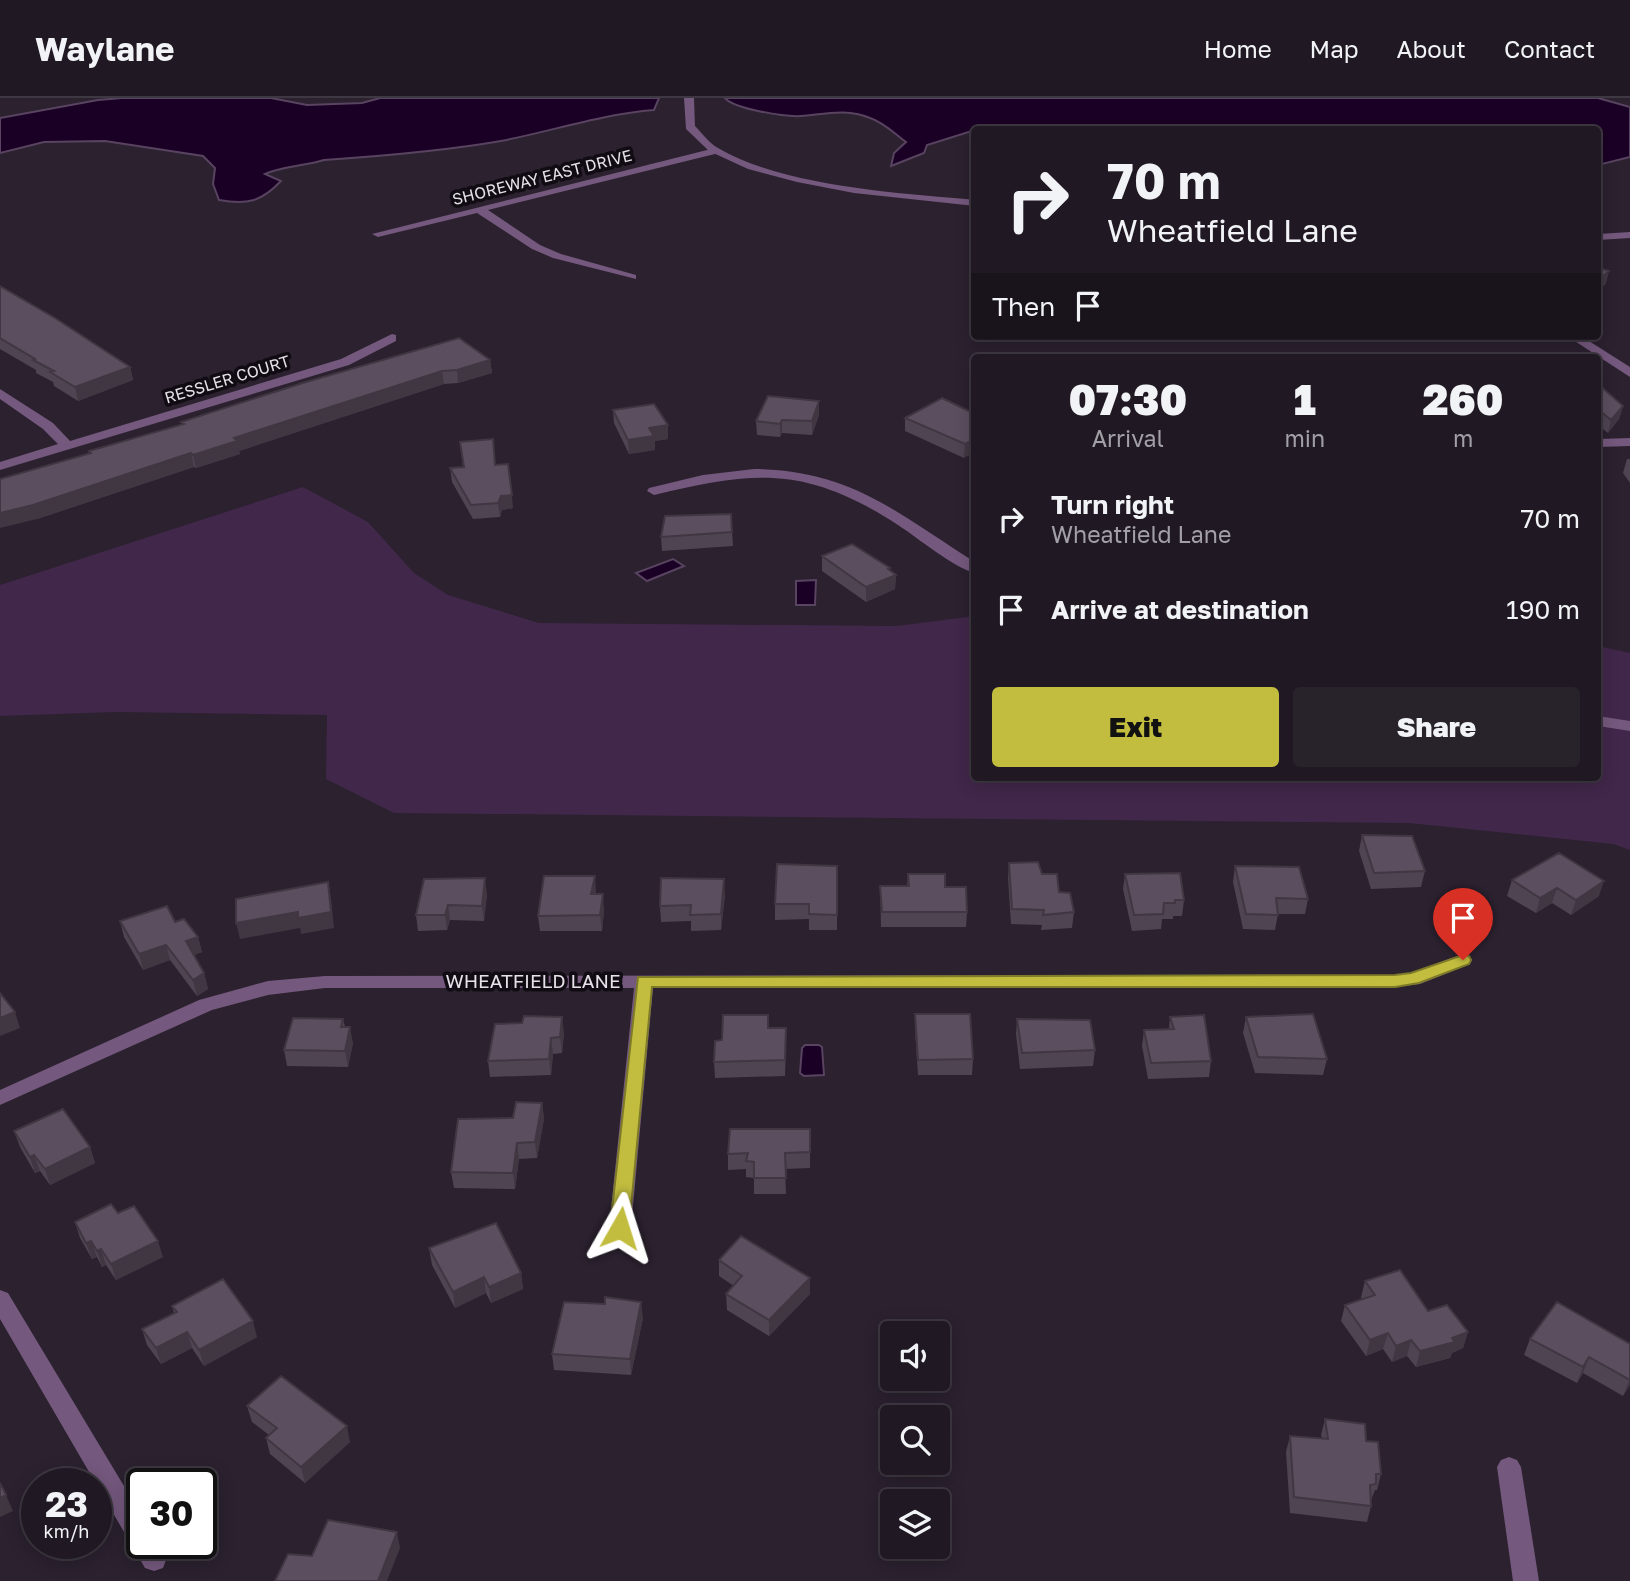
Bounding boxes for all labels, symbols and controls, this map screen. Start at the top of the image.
text: Waylane [35,29,174,68]
text: Home [1204,34,1272,63]
text: Map [1310,34,1359,63]
text: About [1397,34,1466,63]
text: Contact [1504,34,1595,63]
street label: SHOREWAY EAST DRIVE [450,145,634,209]
text: 70 m [1107,151,1221,210]
icon: right [992,154,1083,245]
text: Wheatfield Lane [1107,211,1358,249]
icon: arrive [1069,287,1107,325]
text: Then [992,291,1055,322]
street label: RESSLER COURT [162,350,292,408]
text: 07:30 [1068,374,1187,424]
text: 1 [1294,374,1316,424]
text: 260 [1423,374,1504,424]
text: Arrival [1092,424,1164,452]
text: min [1284,424,1325,452]
text: m [1453,424,1473,452]
text: Turn right [1051,489,1174,520]
icon: right [992,500,1030,538]
text: 70 m [1521,503,1580,534]
text: Wheatfield Lane [1051,520,1231,548]
icon: arrive [992,591,1030,629]
text: Arrive at destination [1051,594,1309,625]
text: 190 m [1506,594,1580,625]
button: Exit [992,687,1279,767]
button: Share [1293,687,1580,767]
pin [1433,888,1493,960]
icon: arrive [1444,899,1482,937]
street label: WHEATFIELD LANE [445,969,621,992]
position arrow [583,1191,657,1265]
map controls [880,1321,950,1559]
button: sound [880,1321,950,1391]
button: search [880,1405,950,1475]
speed limit sign: 30 [126,1468,217,1559]
text: 23 [45,1483,88,1525]
button: layers [880,1489,950,1559]
text: km/h [44,1520,89,1542]

